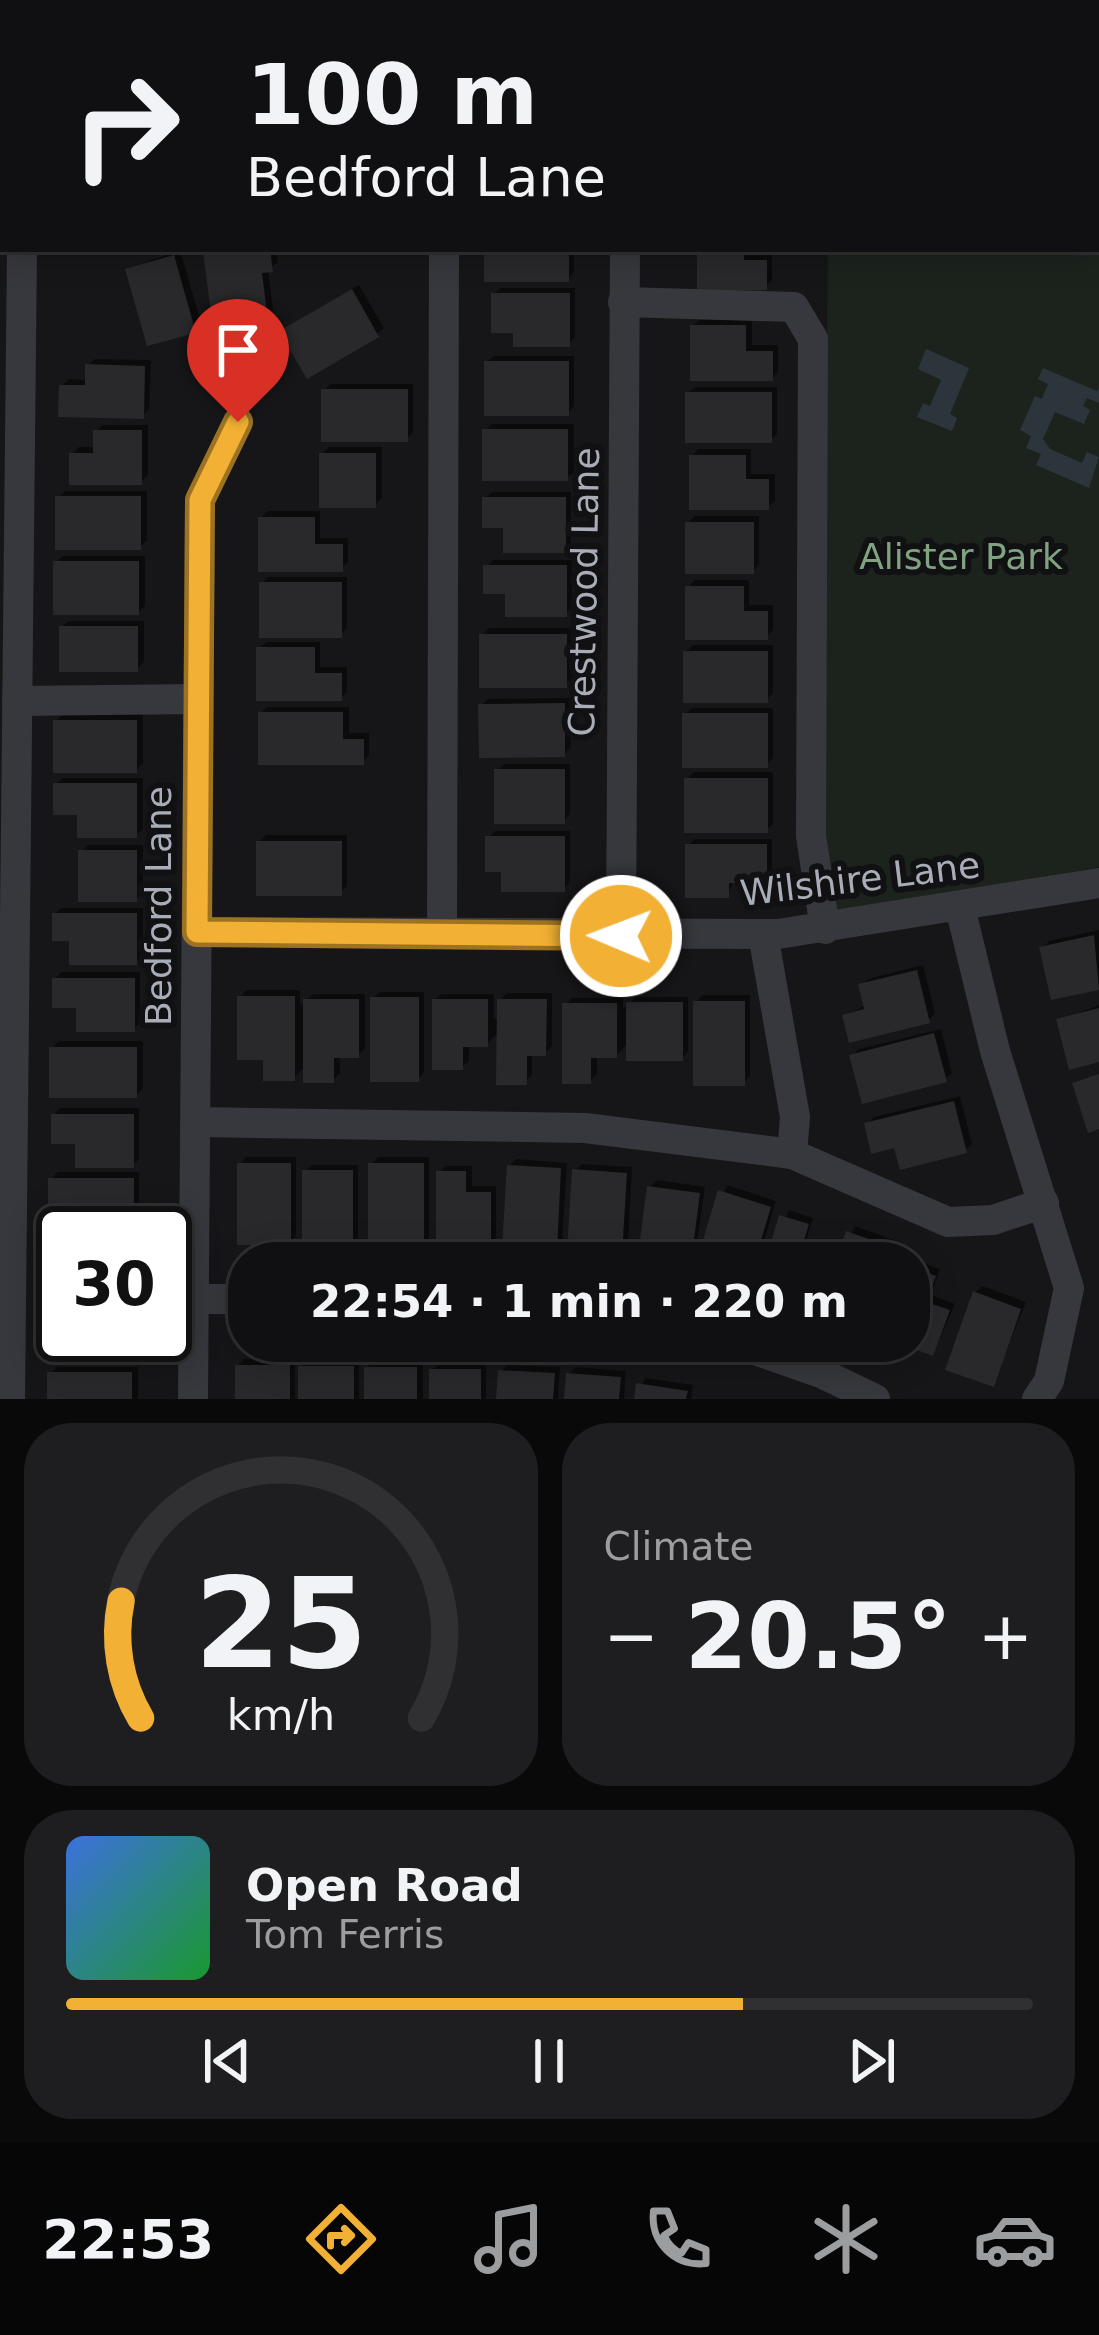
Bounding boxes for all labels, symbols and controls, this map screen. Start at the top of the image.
text: 100 m [246,46,538,144]
icon: right [48,48,204,204]
text: Bedford Lane [246,146,606,209]
pin [187,299,289,422]
icon: arrive [205,317,271,383]
street label: Crestwood Lane [561,447,607,737]
park label: Alister Park [859,536,1063,577]
street label: Bedford Lane [138,786,179,1026]
street label: Wilshire Lane [738,844,982,914]
position arrow [558,873,684,999]
speed limit sign: 30 [36,1206,192,1362]
text: 22:54 · 1 min · 220 m [310,1275,848,1328]
text: Climate [604,1524,754,1569]
text: 25 [194,1551,368,1696]
text: 20.5° [685,1584,952,1689]
text: − [604,1598,659,1675]
text: + [978,1598,1033,1675]
text: km/h [227,1689,335,1739]
text: Open Road [246,1859,523,1912]
text: Tom Ferris [246,1912,444,1957]
icon: previous [194,2028,260,2094]
icon: pause [516,2028,582,2094]
icon: next [839,2028,905,2094]
icon: directions [299,2197,383,2281]
icon: music [467,2197,551,2281]
icon: phone [636,2197,720,2281]
icon: climate [804,2197,888,2281]
icon: car [973,2197,1057,2281]
text: 22:53 [42,2208,214,2271]

